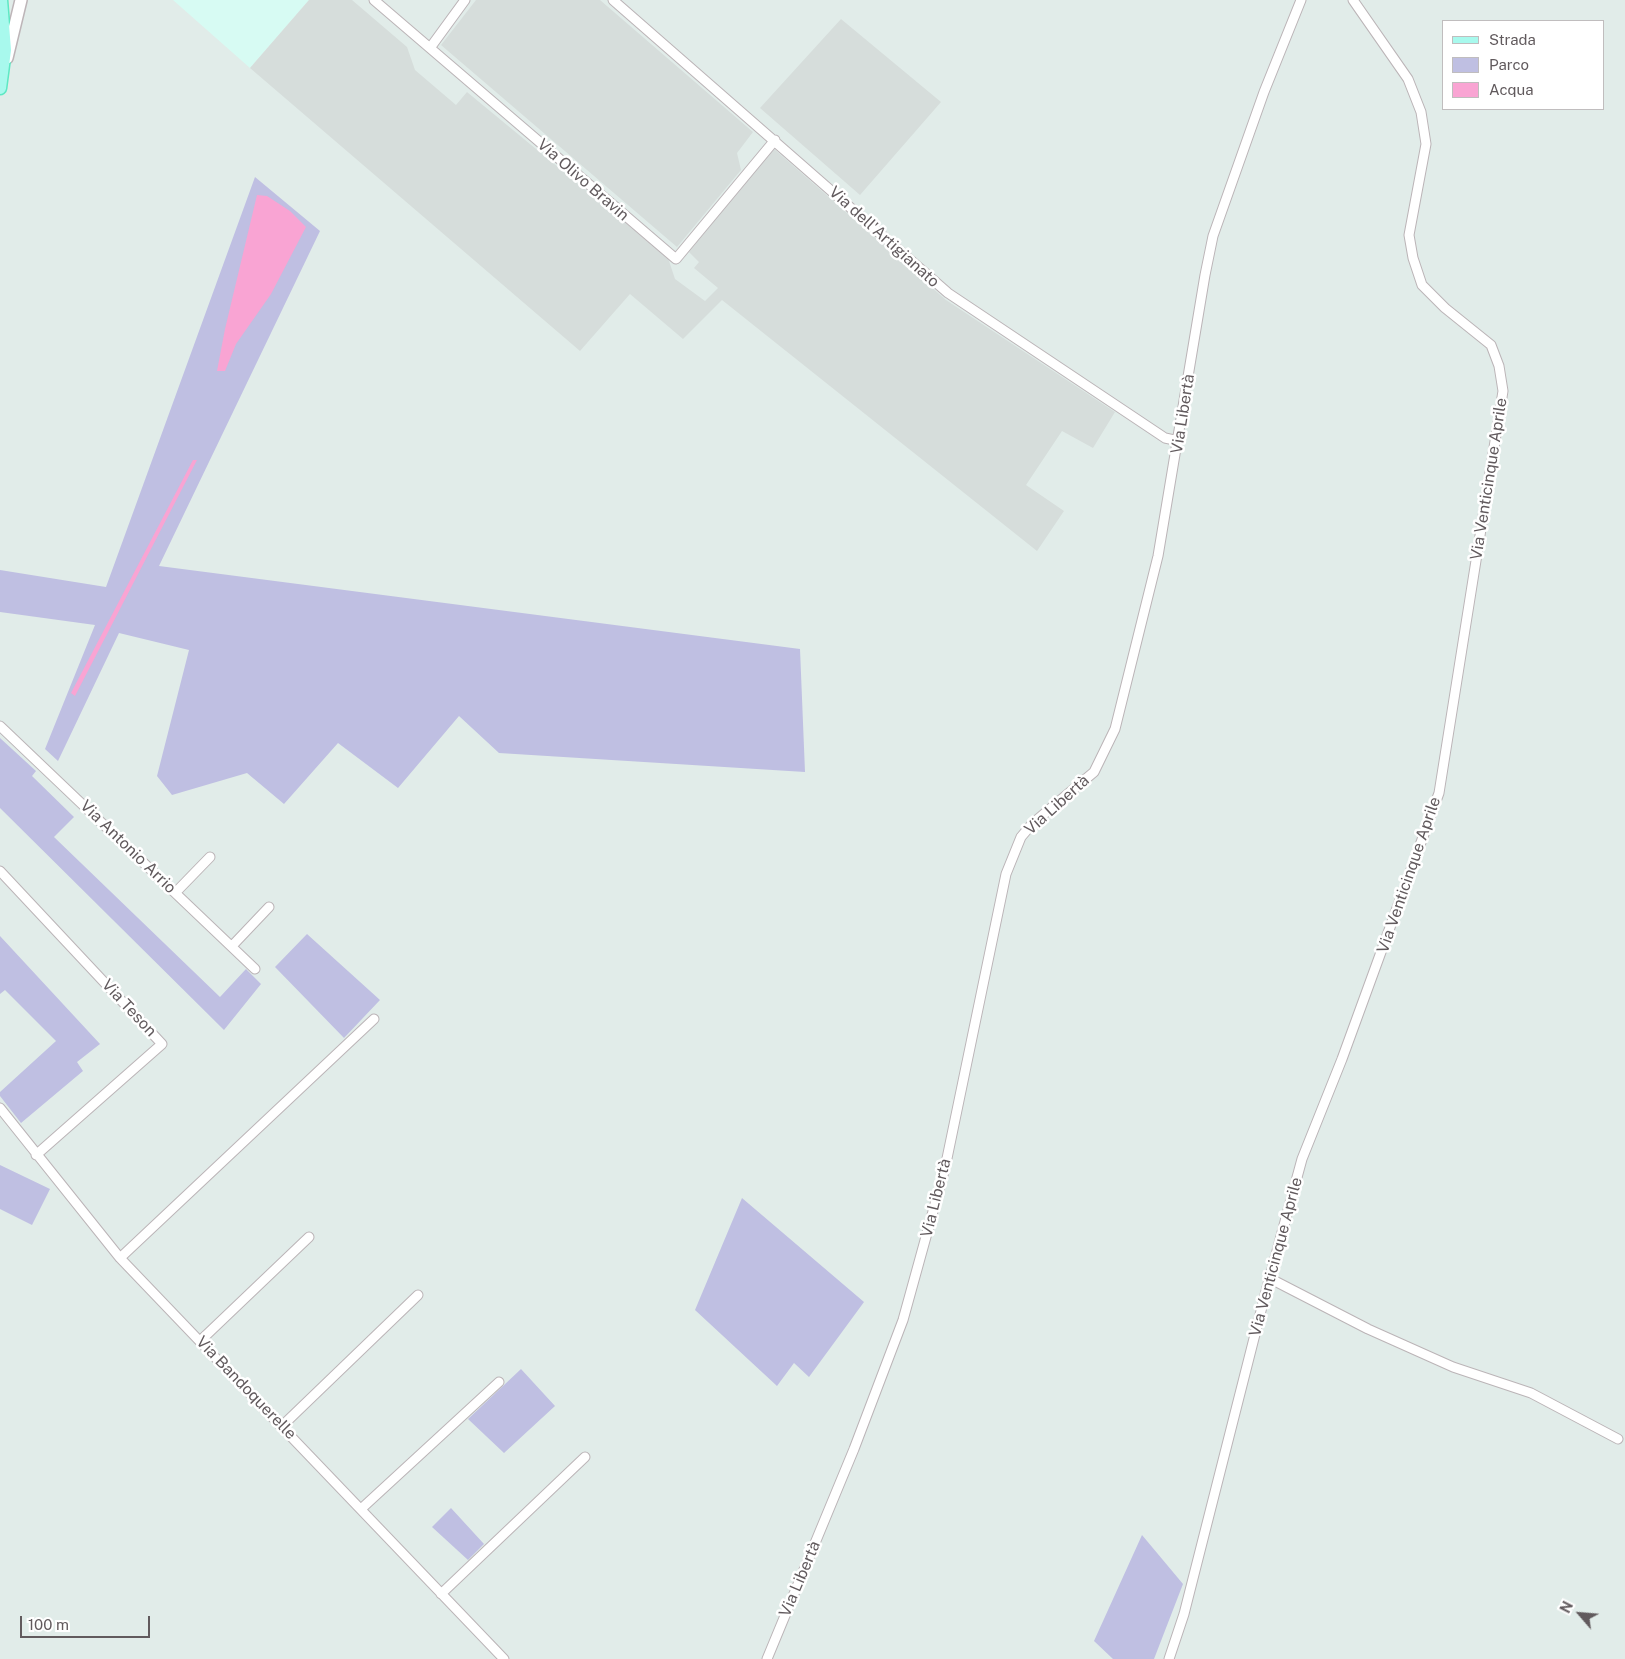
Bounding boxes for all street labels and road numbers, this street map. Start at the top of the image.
street label: Via Olivo Bravin [533,135,633,225]
street label: Via dell'Artigianato [825,182,943,292]
street label: Via Libertà [1167,373,1199,455]
street label: Via Venticinque Aprile [1467,397,1511,561]
street label: Via Libertà [1021,771,1093,839]
street label: Via Venticinque Aprile [1373,794,1445,956]
street label: Via Antonio Arrio [76,796,180,898]
street label: Via Teson [98,975,160,1041]
street label: Via Libertà [917,1157,955,1239]
street label: Via Venticinque Aprile [1246,1175,1306,1339]
street label: Via Bandoquerelle [192,1332,300,1444]
street label: Via Libertà [775,1538,825,1620]

